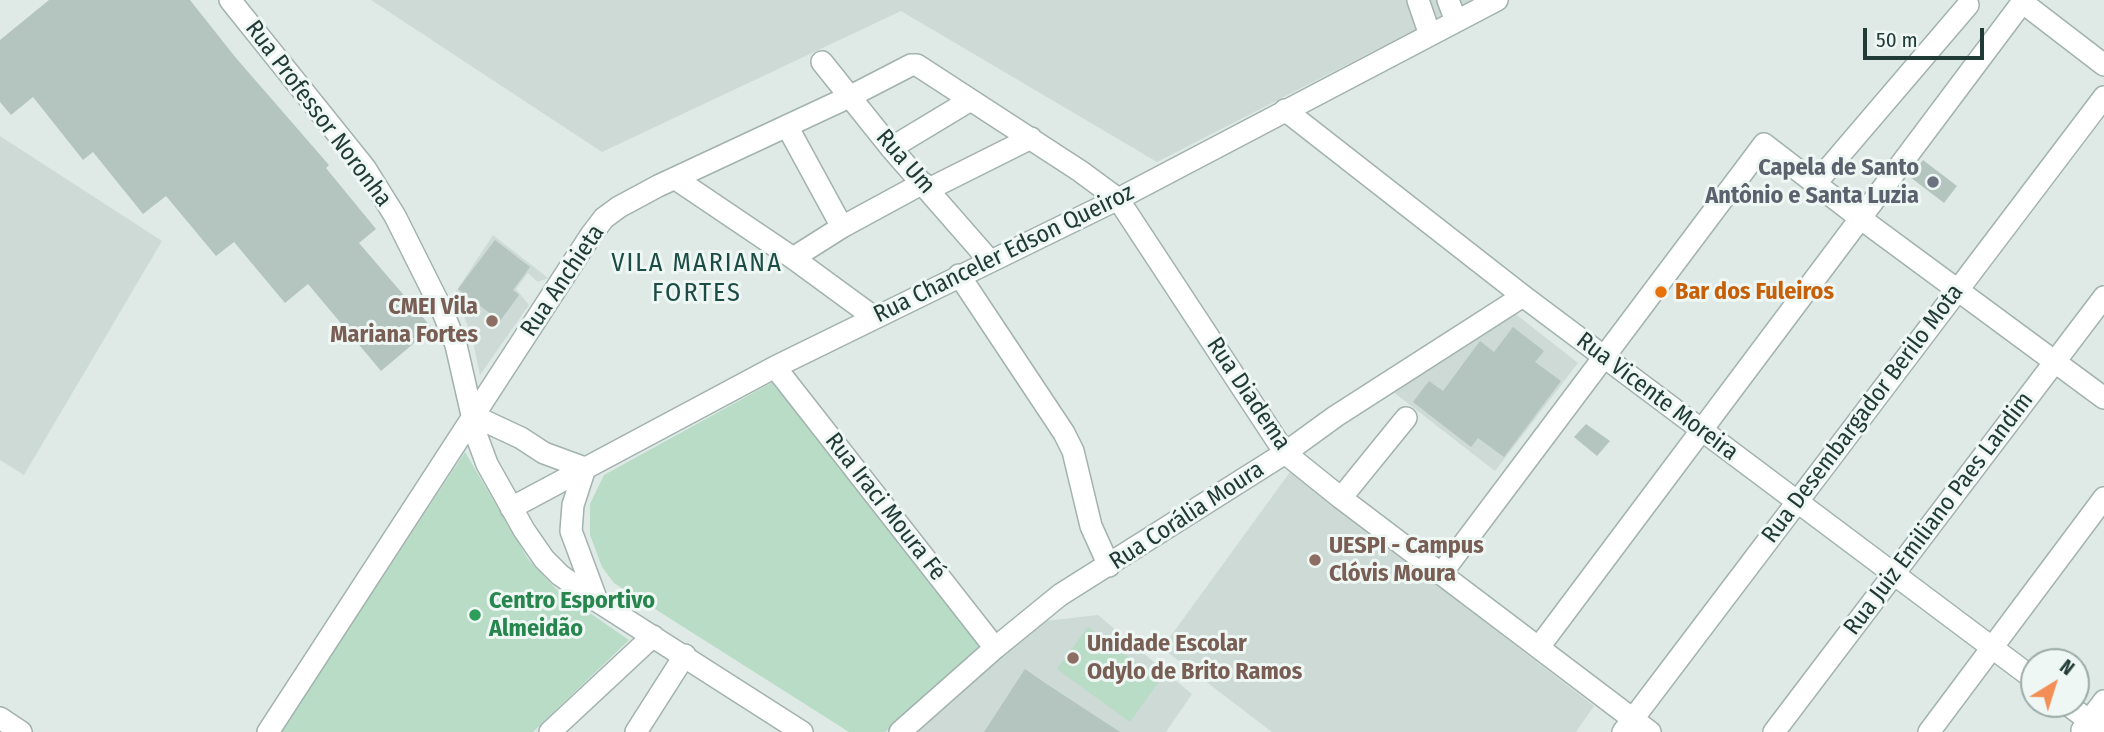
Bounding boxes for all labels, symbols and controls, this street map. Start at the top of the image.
scale bar [1866,14,1987,58]
street label: Rua Professor Noronha [239,15,397,213]
text: 50 m [1876,27,1918,53]
street label: Rua Um [869,124,941,200]
place label: Capela de Santo Antônio e Santa Luzia [1705,154,1919,210]
marker: Capela de Santo Antônio e Santa Luzia [1925,174,1941,190]
street label: Rua Chanceler Edson Queiroz [869,178,1139,330]
street label: Rua Anchieta [515,220,611,342]
district label: VILA MARIANA FORTES [613,248,781,310]
place label: Bar dos Fuleiros [1675,278,1834,306]
street label: Rua Desembargador Berilo Mota [1756,279,1970,549]
marker: Bar dos Fuleiros [1653,284,1669,300]
place label: CMEI Vila Mariana Fortes [330,293,478,349]
marker: CMEI Vila Mariana Fortes [484,313,500,329]
street label: Rua Vicente Moreira [1570,327,1744,467]
street label: Rua Diadema [1200,332,1296,456]
street label: Rua Juiz Emiliano Paes Landim [1838,387,2040,641]
street label: Rua Iraci Moura Fé [818,427,952,587]
street label: Rua Corália Moura [1105,455,1269,577]
place label: UESPI - Campus Clóvis Moura [1329,532,1484,588]
marker: UESPI - Campus Clóvis Moura [1307,552,1323,568]
place label: Centro Esportivo Almeidão [489,587,655,643]
marker: Centro Esportivo Almeidão [467,607,483,623]
place label: Unidade Escolar Odylo de Brito Ramos [1087,630,1302,686]
north arrow [2020,648,2090,718]
marker: Unidade Escolar Odylo de Brito Ramos [1065,650,1081,666]
text: N [2055,655,2079,680]

